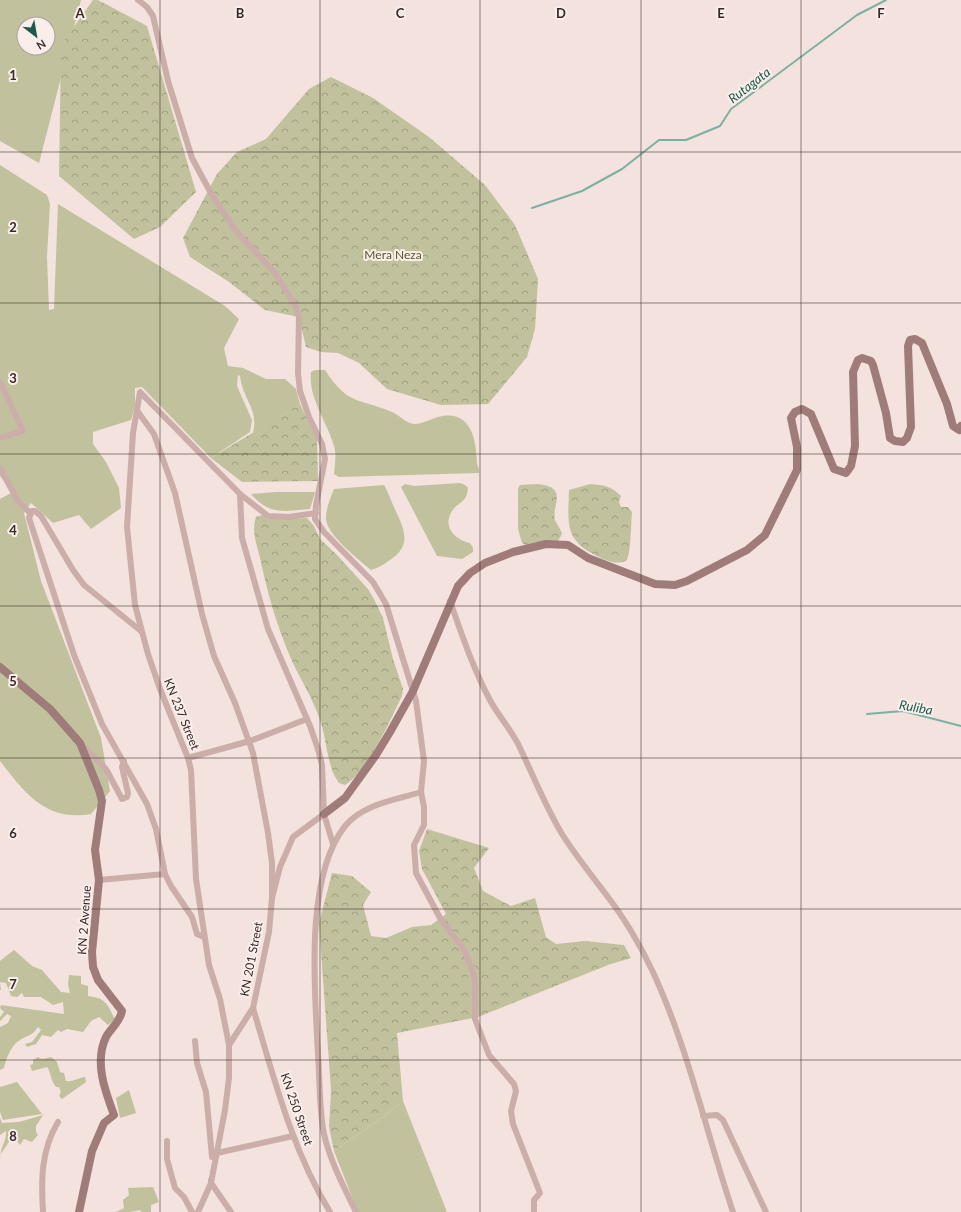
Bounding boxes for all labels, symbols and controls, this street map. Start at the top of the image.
text: A [74,5,85,21]
text: B [236,5,245,21]
text: C [396,5,405,21]
text: D [556,5,566,21]
text: E [717,5,725,21]
text: F [877,5,885,21]
north arrow [16,16,56,56]
text: N [34,37,48,53]
water label: Rutagata [725,63,774,106]
text: 1 [9,67,17,83]
text: 2 [9,219,17,235]
park label: Mera Neza [364,247,422,262]
text: 3 [9,370,17,386]
text: 4 [9,522,17,538]
text: 5 [9,673,17,689]
street label: KN 237 Street [161,676,203,753]
water label: Ruliba [898,696,934,718]
text: 6 [9,825,17,841]
street label: KN 2 Avenue [74,885,94,955]
street label: KN 201 Street [236,920,266,998]
text: 7 [9,976,17,992]
street label: KN 250 Street [278,1071,317,1148]
text: 8 [9,1128,17,1144]

